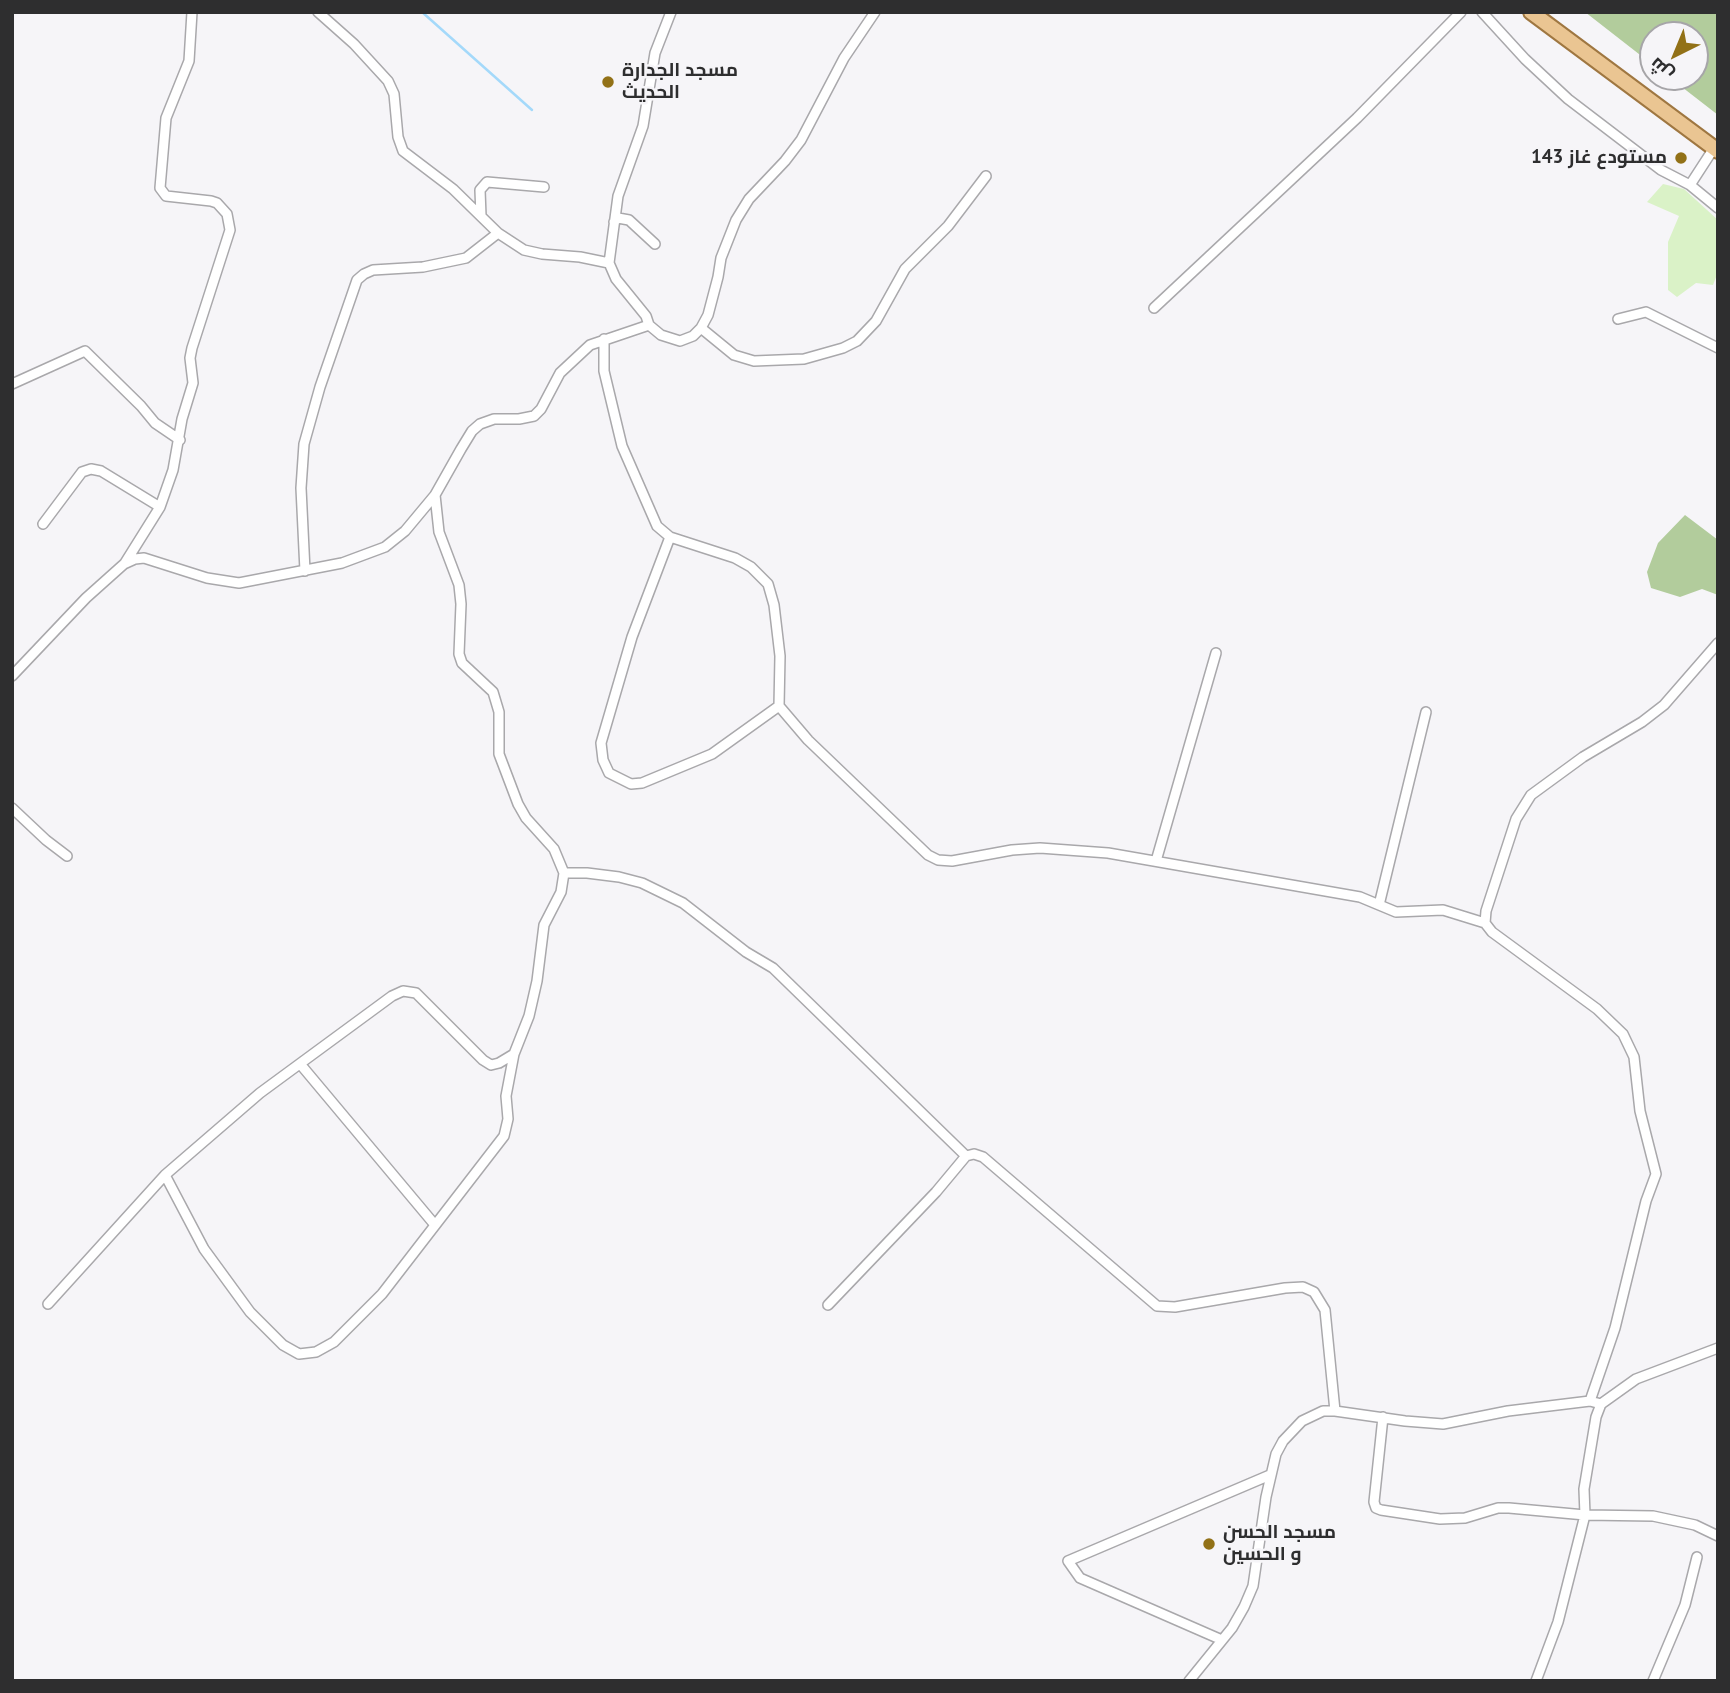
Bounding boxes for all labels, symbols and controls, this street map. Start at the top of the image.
north arrow [1639,21,1709,91]
text: ش [1644,53,1678,87]
place label: مسجد الجدارة الحديث [622,60,738,104]
marker: مسجد الجدارة الحديث [600,74,616,90]
place label: مستودع غاز 143 [1531,147,1667,169]
marker: مستودع غاز 143 [1673,150,1689,166]
place label: مسجد الحسن و الحسين [1223,1522,1336,1566]
marker: مسجد الحسن و الحسين [1201,1536,1217,1552]

